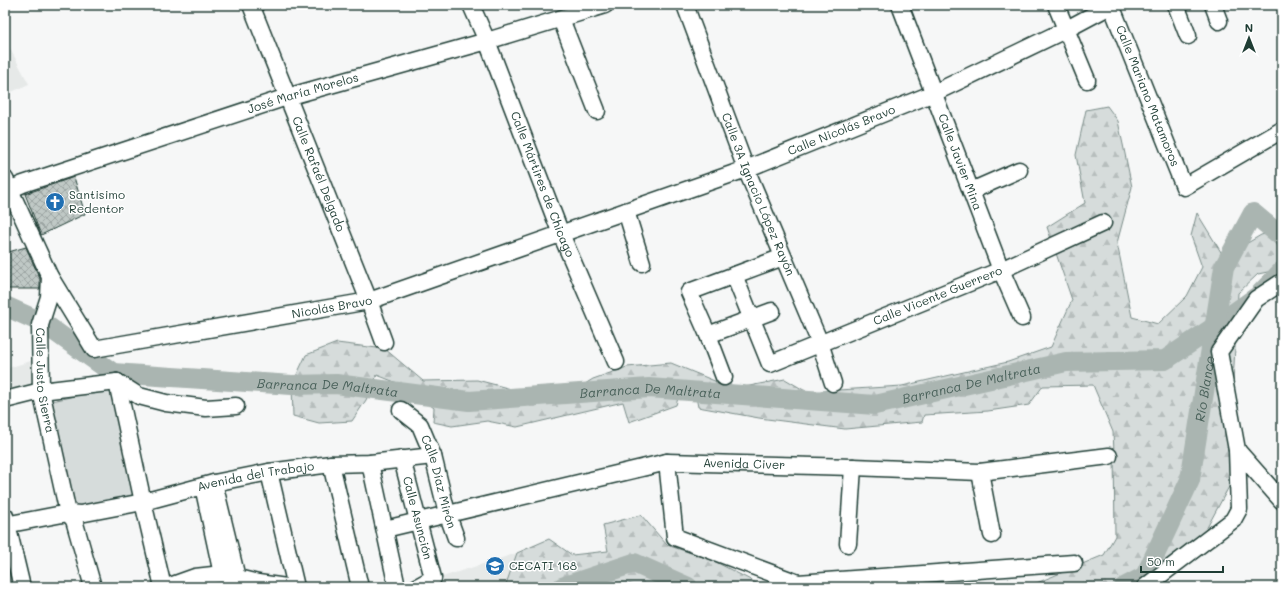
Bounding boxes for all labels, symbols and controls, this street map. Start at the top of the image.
north arrow [1229,18,1269,58]
text: N [1245,20,1253,35]
street label: Calle Mariano Matamoros [1113,23,1184,169]
street label: José María Morelos [245,68,360,117]
street label: Calle Nicolás Bravo [785,101,897,158]
street label: Calle Mártires de Chicago [508,109,579,259]
street label: Calle 3A Ignacio López Rayón [719,110,799,278]
street label: Calle Javier Mina [935,111,986,212]
street label: Calle Rafaél Delgado [289,114,350,234]
place label: Santisimo Redentor [69,186,125,216]
church icon: Santisimo Redentor [44,191,66,213]
street label: Calle Vicente Guerrero [870,261,1004,328]
street label: Nicolás Bravo [290,292,373,321]
street label: Calle Justo Sierra [33,328,59,434]
water label: Río Blanco [1190,354,1218,423]
water label: Barranca De Maltrata [900,359,1042,407]
water label: Barranca De Maltrata [257,374,399,400]
water label: Barranca De Maltrata [579,379,722,401]
street label: Calle Díaz Mirón [418,432,461,530]
street label: Avenida Civer [703,454,785,472]
street label: Avenida del Trabajo [195,457,315,494]
street label: Calle Asunción [400,474,437,561]
scale bar [1141,548,1223,574]
text: 50 m [1147,553,1175,569]
school or university icon: CECATI 168 [484,555,506,577]
place label: CECATI 168 [509,557,577,573]

